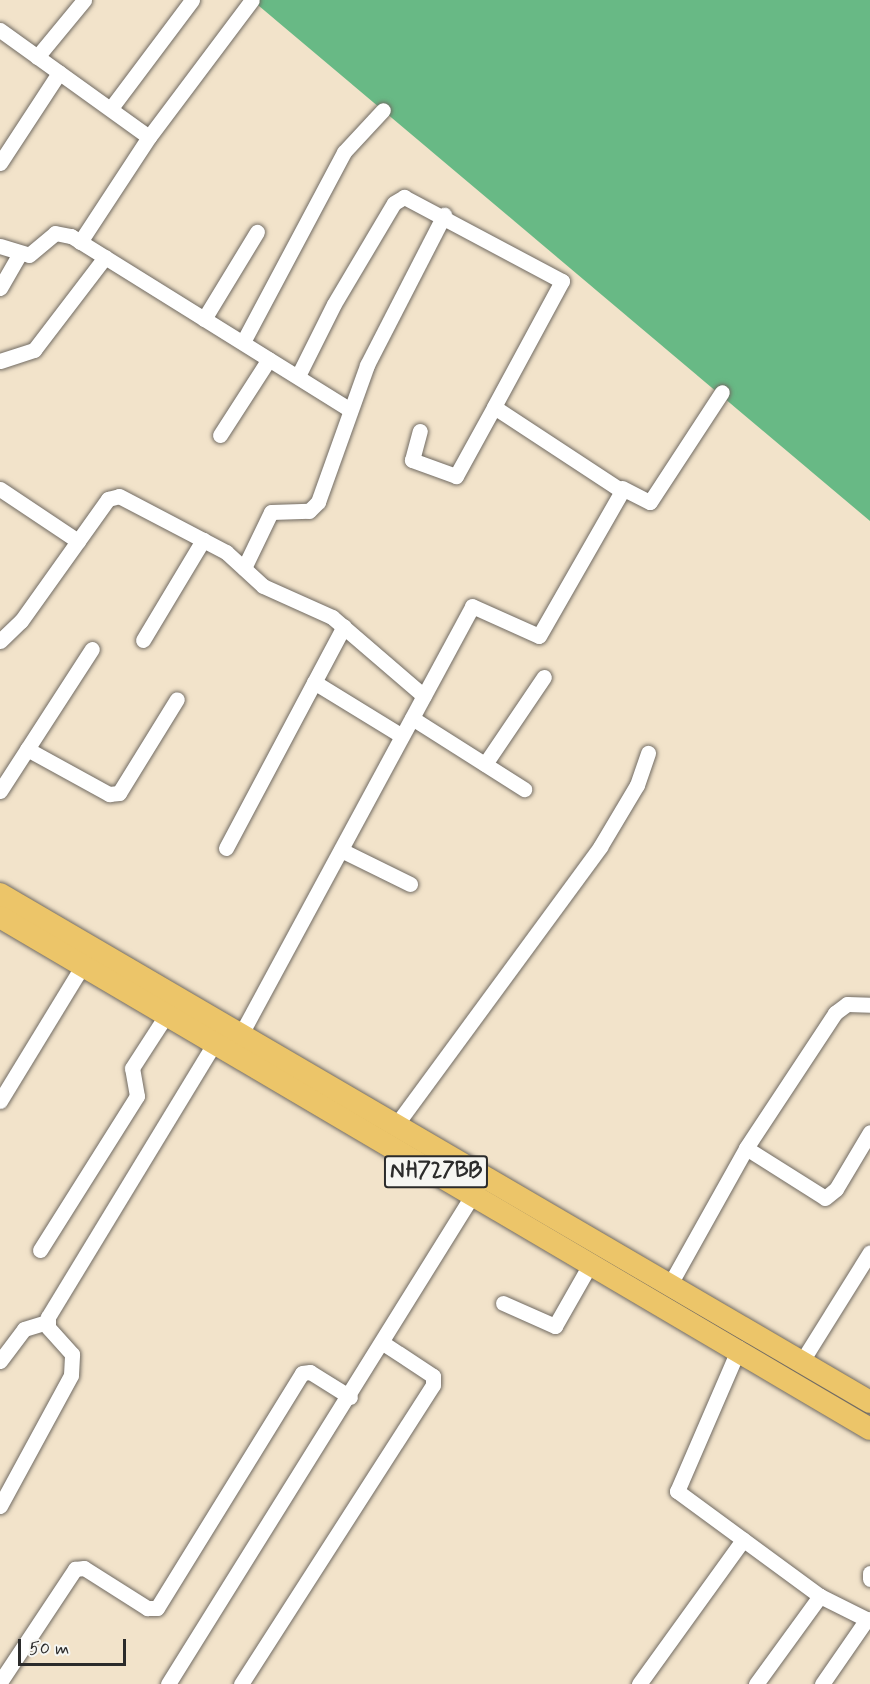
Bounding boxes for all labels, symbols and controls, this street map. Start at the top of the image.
road number: NH727BB [384,1153,488,1191]
scale bar [21,1627,129,1665]
text: 50 m [29,1637,69,1661]

